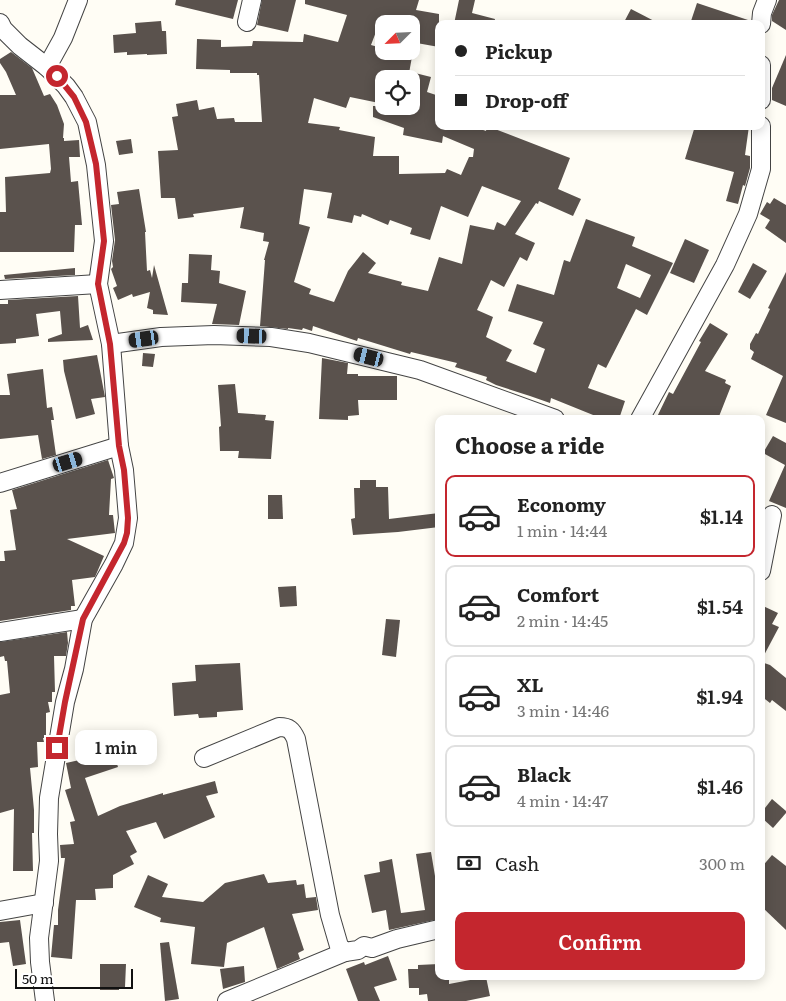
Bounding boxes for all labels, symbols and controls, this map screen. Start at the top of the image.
north arrow [375,15,420,60]
map controls [375,15,420,115]
text: Pickup [485,37,553,65]
route start [46,65,68,87]
button: locate [375,70,420,115]
text: Drop-off [485,86,568,114]
car [236,328,267,344]
car [128,329,159,349]
car [352,346,385,368]
text: Choose a ride [455,428,604,461]
car [51,450,84,474]
text: Economy [517,490,606,518]
icon: car [457,494,502,539]
text: $1.14 [700,502,743,530]
text: 1 min · 14:44 [517,518,607,542]
text: Comfort [517,580,599,608]
icon: car [457,584,502,629]
text: $1.54 [697,592,743,620]
text: 2 min · 14:45 [517,608,608,632]
text: XL [517,670,544,698]
icon: car [457,674,502,719]
text: $1.94 [696,682,743,710]
text: 3 min · 14:46 [517,698,609,722]
callout: 1 min [74,730,157,766]
text: 1 min [95,735,137,759]
route end [46,737,68,759]
text: Black [517,760,571,788]
icon: car [457,764,502,809]
text: $1.46 [697,772,743,800]
text: 4 min · 14:47 [517,788,608,812]
icon: cash [455,849,483,877]
text: Cash [495,849,539,877]
text: 300 m [699,851,745,875]
button: Confirm [455,912,745,970]
scale bar [15,966,132,989]
text: 50 m [22,968,54,988]

